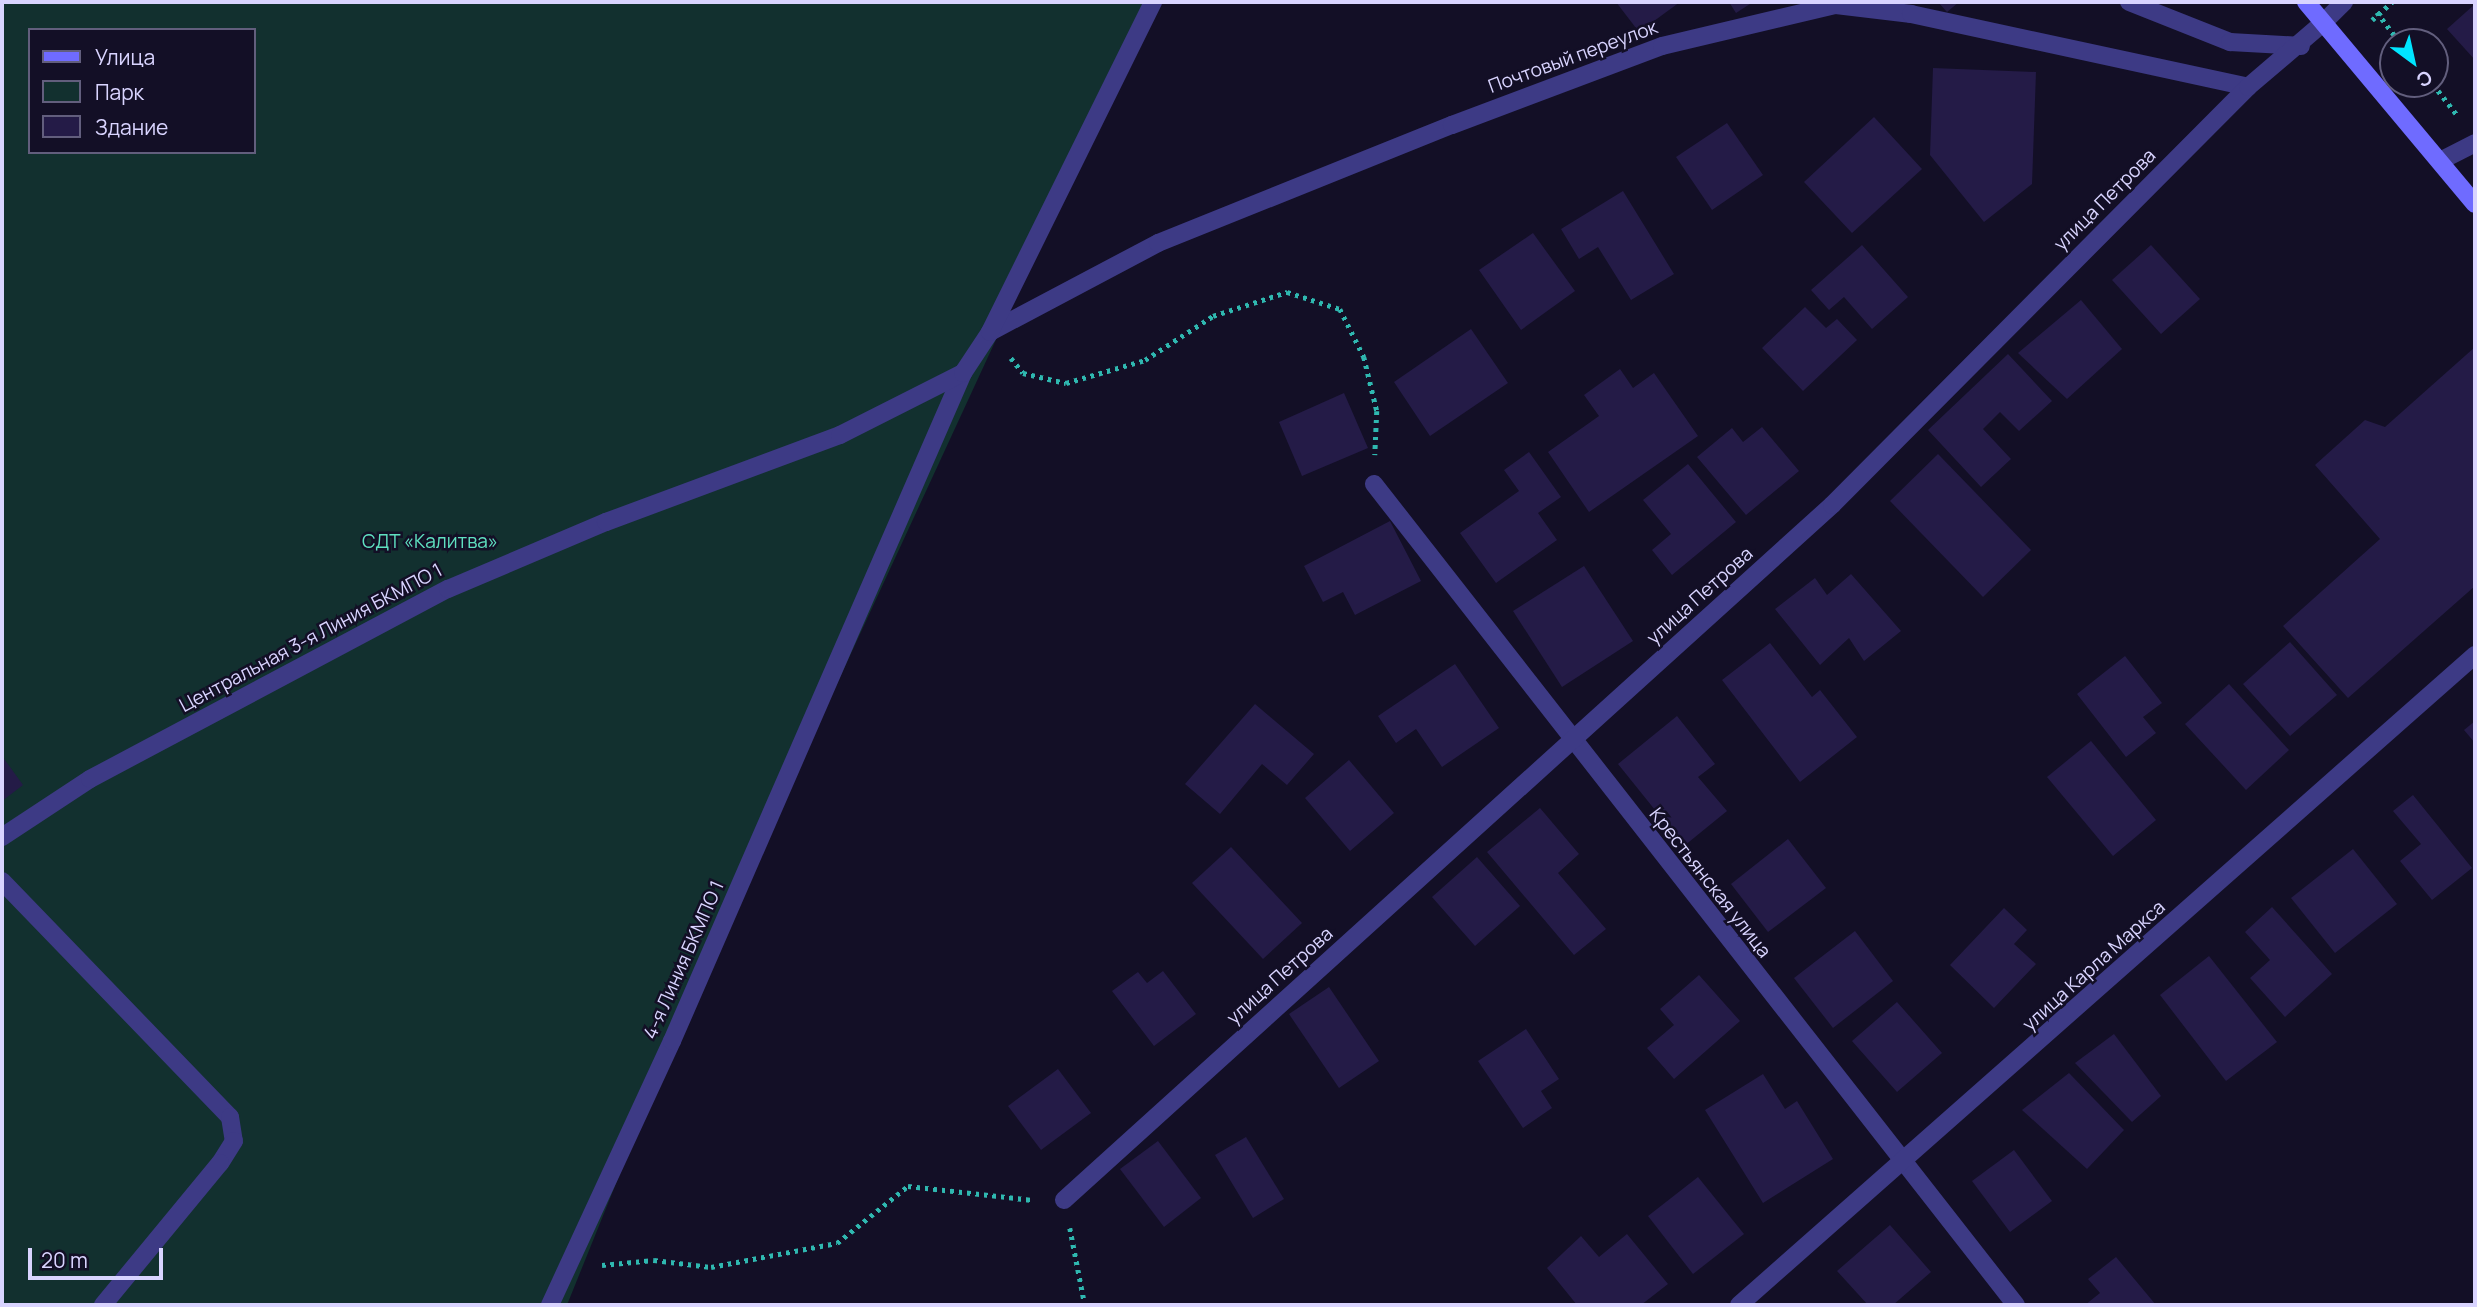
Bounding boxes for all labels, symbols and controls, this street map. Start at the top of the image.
street label: Почтовый переулок [1485,16,1661,98]
legend [28,28,256,154]
north arrow [2379,28,2449,98]
text: Улица [95,43,155,71]
text: С [2411,64,2437,94]
text: Парк [95,78,144,106]
text: Здание [95,113,168,141]
street label: улица Петрова [2049,144,2161,256]
park label: СДТ «Калитва» [362,531,498,553]
street label: улица Петрова [1642,543,1758,649]
street label: Центральная 3-я Линия БКМПО 1 [176,559,446,717]
street label: Крестьянская улица [1644,804,1776,962]
street label: 4-я Линия БКМПО 1 [639,877,729,1043]
street label: улица Карла Маркса [2018,896,2170,1036]
street label: улица Петрова [1222,923,1338,1029]
scale bar [32,1234,166,1278]
text: 20 m [41,1246,88,1274]

